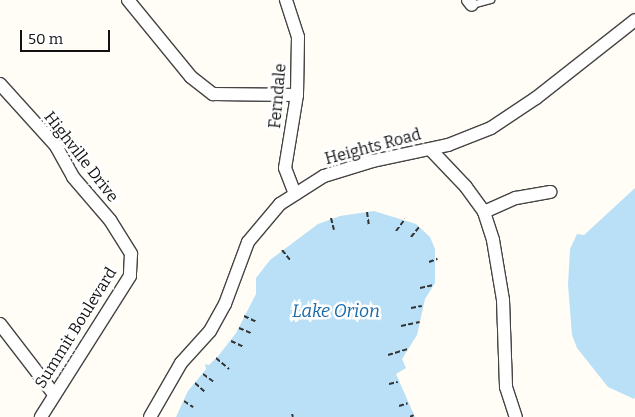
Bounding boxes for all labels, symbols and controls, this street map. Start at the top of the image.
scale bar [22,20,112,52]
text: 50 m [28,30,63,48]
street label: Ferndale [266,63,290,129]
street label: Highville Drive [40,108,122,206]
street label: Heights Road [323,125,423,169]
street label: Summit Boulevard [31,264,121,392]
water label: Lake Orion [292,300,380,322]

